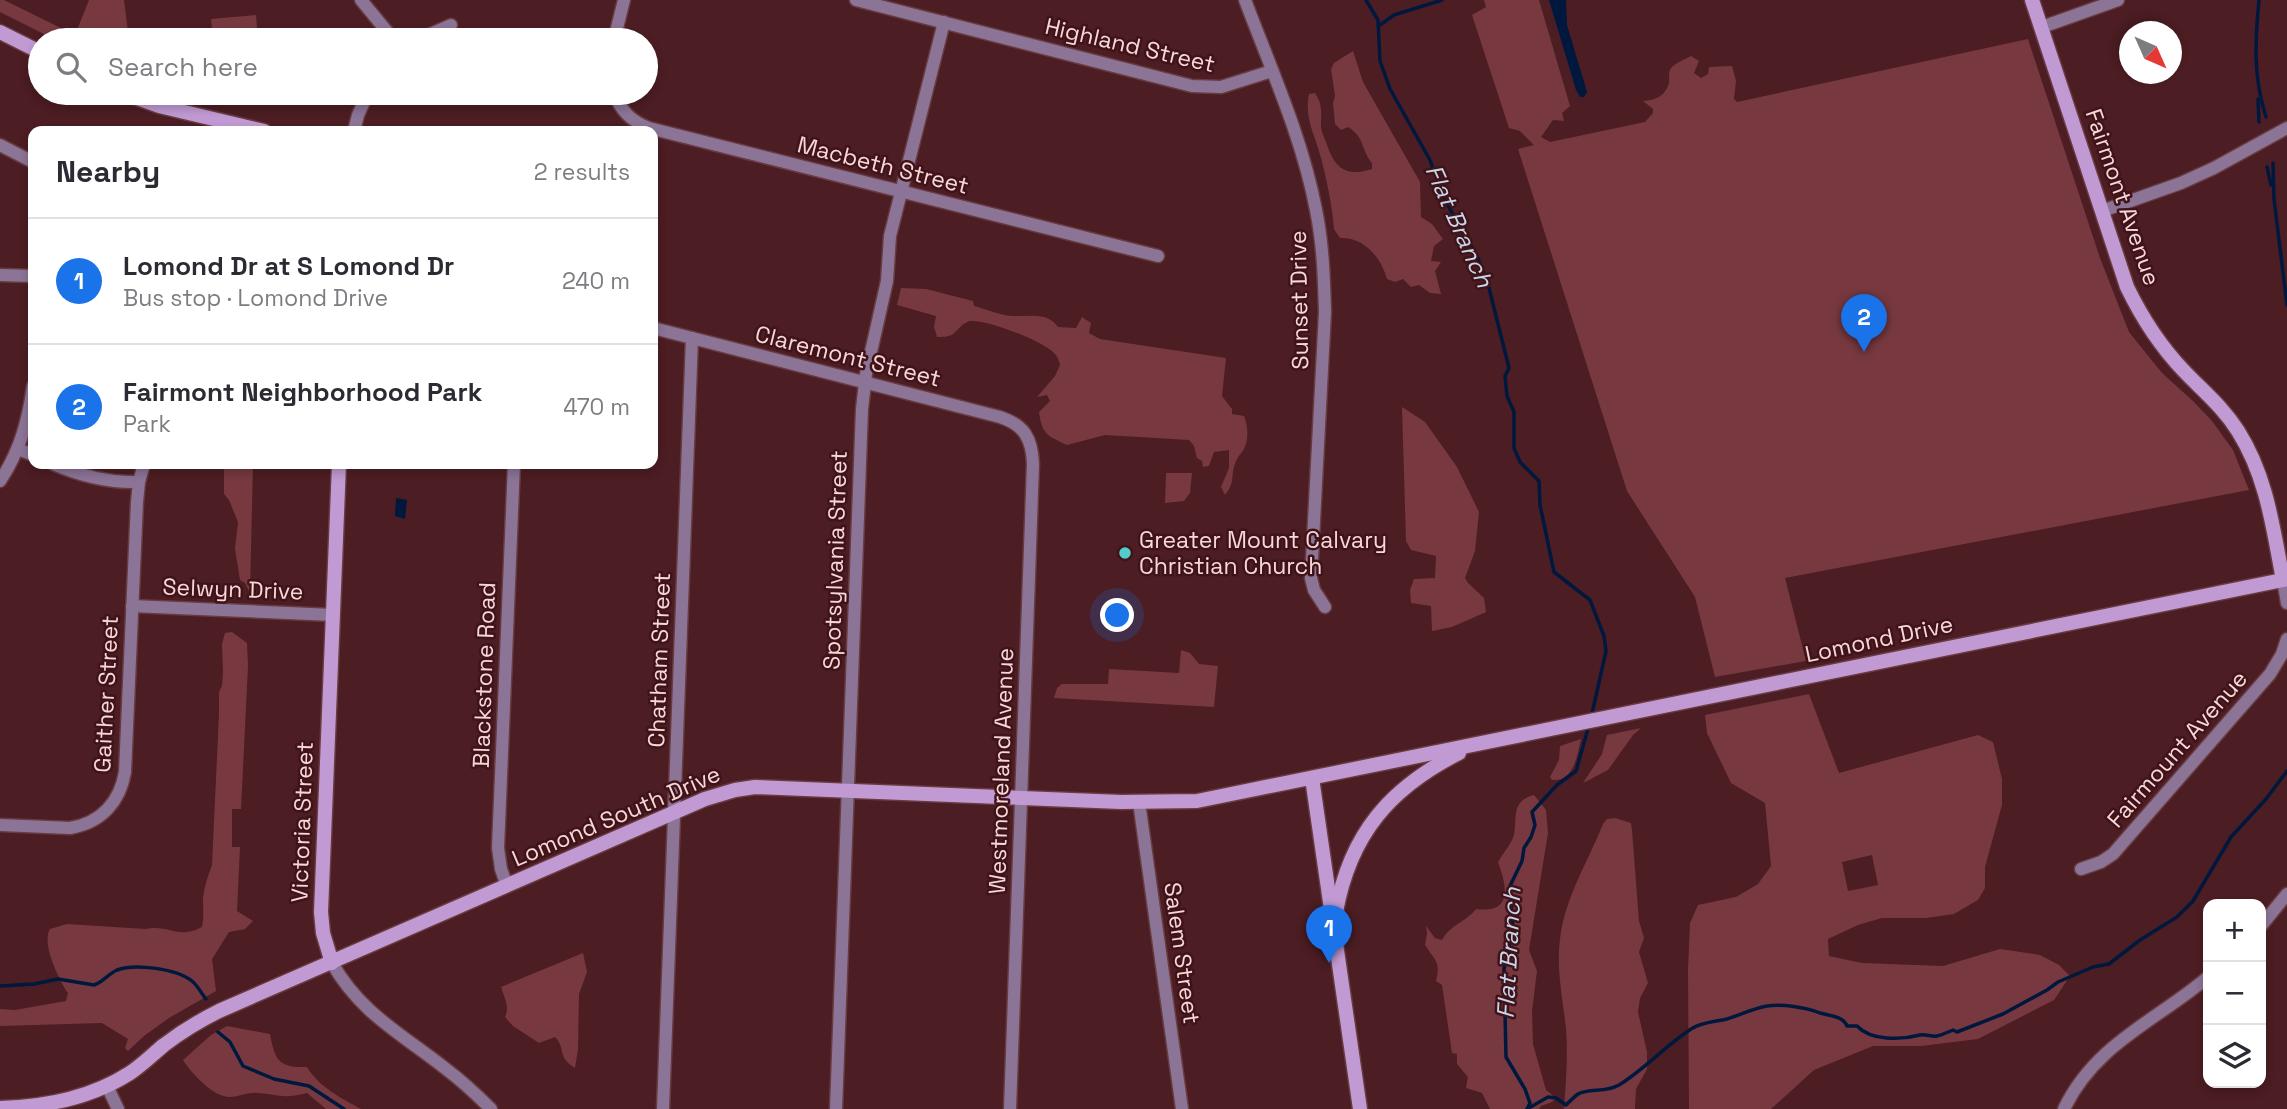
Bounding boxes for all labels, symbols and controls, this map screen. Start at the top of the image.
street label: Highland Street [1042,11,1218,79]
north arrow [2119,21,2182,84]
search box [28,28,658,105]
icon: search [52,48,90,86]
text: Search here [108,50,258,84]
street label: Fairmont Avenue [2079,105,2167,289]
street label: Macbeth Street [794,129,972,201]
text: Nearby [56,152,160,191]
text: 2 results [534,157,630,187]
water label: Flat Branch [1419,160,1501,293]
street label: Sunset Drive [1283,230,1315,370]
text: Lomond Dr at S Lomond Dr [123,249,454,283]
text: 1 [74,266,84,296]
text: 240 m [562,266,630,296]
text: Bus stop · Lomond Drive [123,283,388,313]
pin: 2 [1841,294,1887,352]
street label: Claremont Street [752,318,944,394]
text: Fairmont Neighborhood Park [123,375,482,409]
text: 2 [72,392,86,422]
text: 470 m [563,392,630,422]
text: Park [123,409,171,439]
street label: Spotsylvania Street [816,450,854,670]
place label: Greater Mount Calvary Christian Church [1139,525,1387,581]
marker: Greater Mount Calvary Christian Church [1117,545,1133,561]
street label: Selwyn Drive [162,572,304,606]
street label: Chatham Street [641,572,677,748]
street label: Blackstone Road [466,582,502,768]
your location [1100,598,1134,632]
street label: Lomond Drive [1802,609,1956,669]
street label: Gaither Street [87,615,125,773]
street label: Westmoreland Avenue [982,647,1020,895]
street label: Fairmount Avenue [2100,664,2254,834]
street label: Victoria Street [284,741,320,903]
street label: Lomond South Drive [507,759,725,873]
street label: Salem Street [1157,880,1207,1026]
water label: Flat Branch [1490,885,1527,1019]
map controls [2203,899,2266,1088]
button: + [2203,899,2266,962]
pin: 1 [1306,905,1352,963]
button: − [2203,962,2266,1025]
button: layers [2203,1025,2266,1088]

